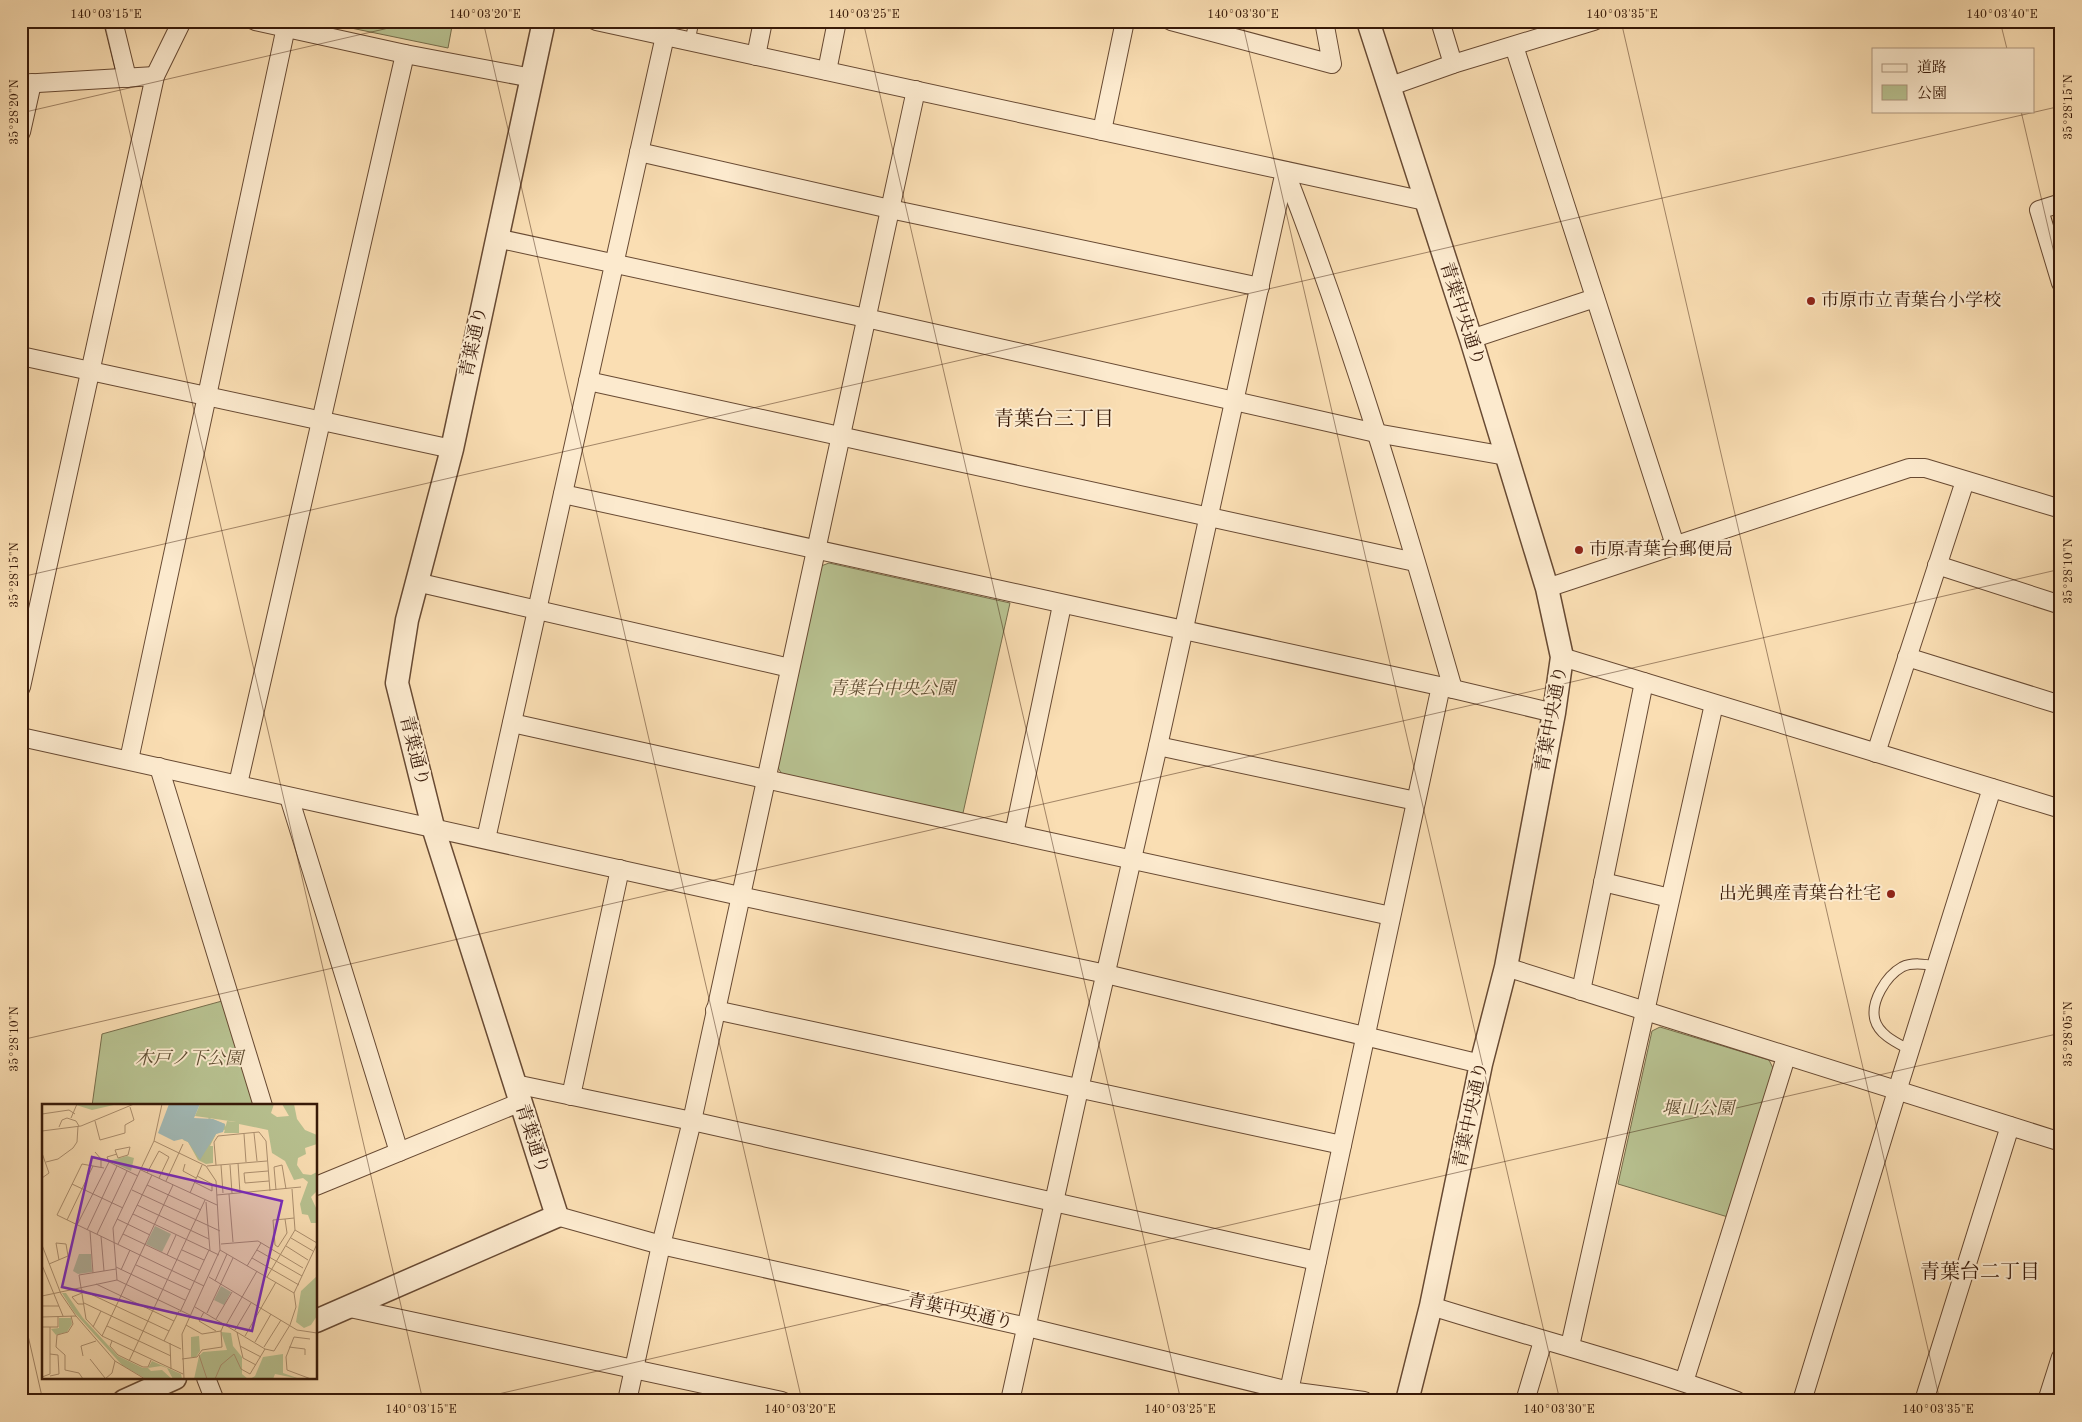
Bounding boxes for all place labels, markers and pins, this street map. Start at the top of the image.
place label: 市原市立青葉台小学校 [1821,290,2001,310]
marker: 市原市立青葉台小学校 [1805,295,1817,307]
place label: 市原青葉台郵便局 [1589,539,1733,559]
marker: 市原青葉台郵便局 [1573,544,1585,556]
place label: 出光興産青葉台社宅 [1719,883,1881,903]
marker: 出光興産青葉台社宅 [1885,888,1897,900]

